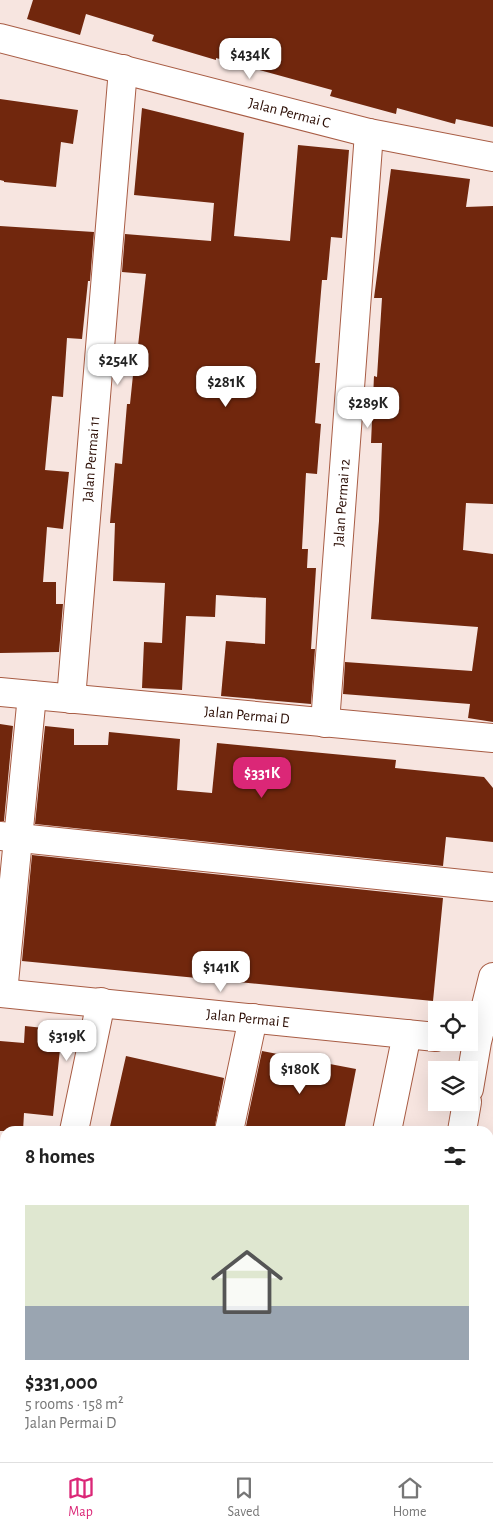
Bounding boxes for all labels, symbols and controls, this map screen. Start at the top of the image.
pin: $434K [215,38,285,80]
text: $434K [230,46,270,62]
street label: Jalan Permai C [247,95,332,130]
pin: $254K [83,344,153,386]
text: $254K [98,352,138,368]
pin: $281K [191,366,261,408]
text: $281K [207,374,245,390]
pin: $289K [333,386,403,429]
text: $289K [348,395,388,411]
street label: Jalan Permai 11 [80,415,102,502]
street label: Jalan Permai 12 [331,458,352,547]
street label: Jalan Permai D [204,704,291,727]
pin: $331K [227,756,297,799]
text: $331K [244,765,280,781]
pin: $141K [186,950,256,993]
text: $141K [203,959,239,975]
map controls [428,1001,478,1111]
button: locate [428,1001,478,1051]
street label: Jalan Permai E [206,1006,290,1030]
pin: $319K [32,1020,102,1062]
text: $319K [49,1028,85,1044]
pin: $180K [265,1052,335,1095]
text: $180K [281,1061,319,1077]
button: layers [428,1061,478,1111]
icon: filters [441,1142,469,1170]
text: 8 homes [25,1146,95,1167]
icon: home [202,1237,292,1327]
text: $331,000 [25,1372,98,1393]
text: 5 rooms · 158 m² [25,1396,124,1412]
text: Jalan Permai D [25,1415,116,1431]
tab: Map [67,1474,95,1521]
tab: Saved [228,1474,260,1521]
tab: Home [393,1474,426,1521]

